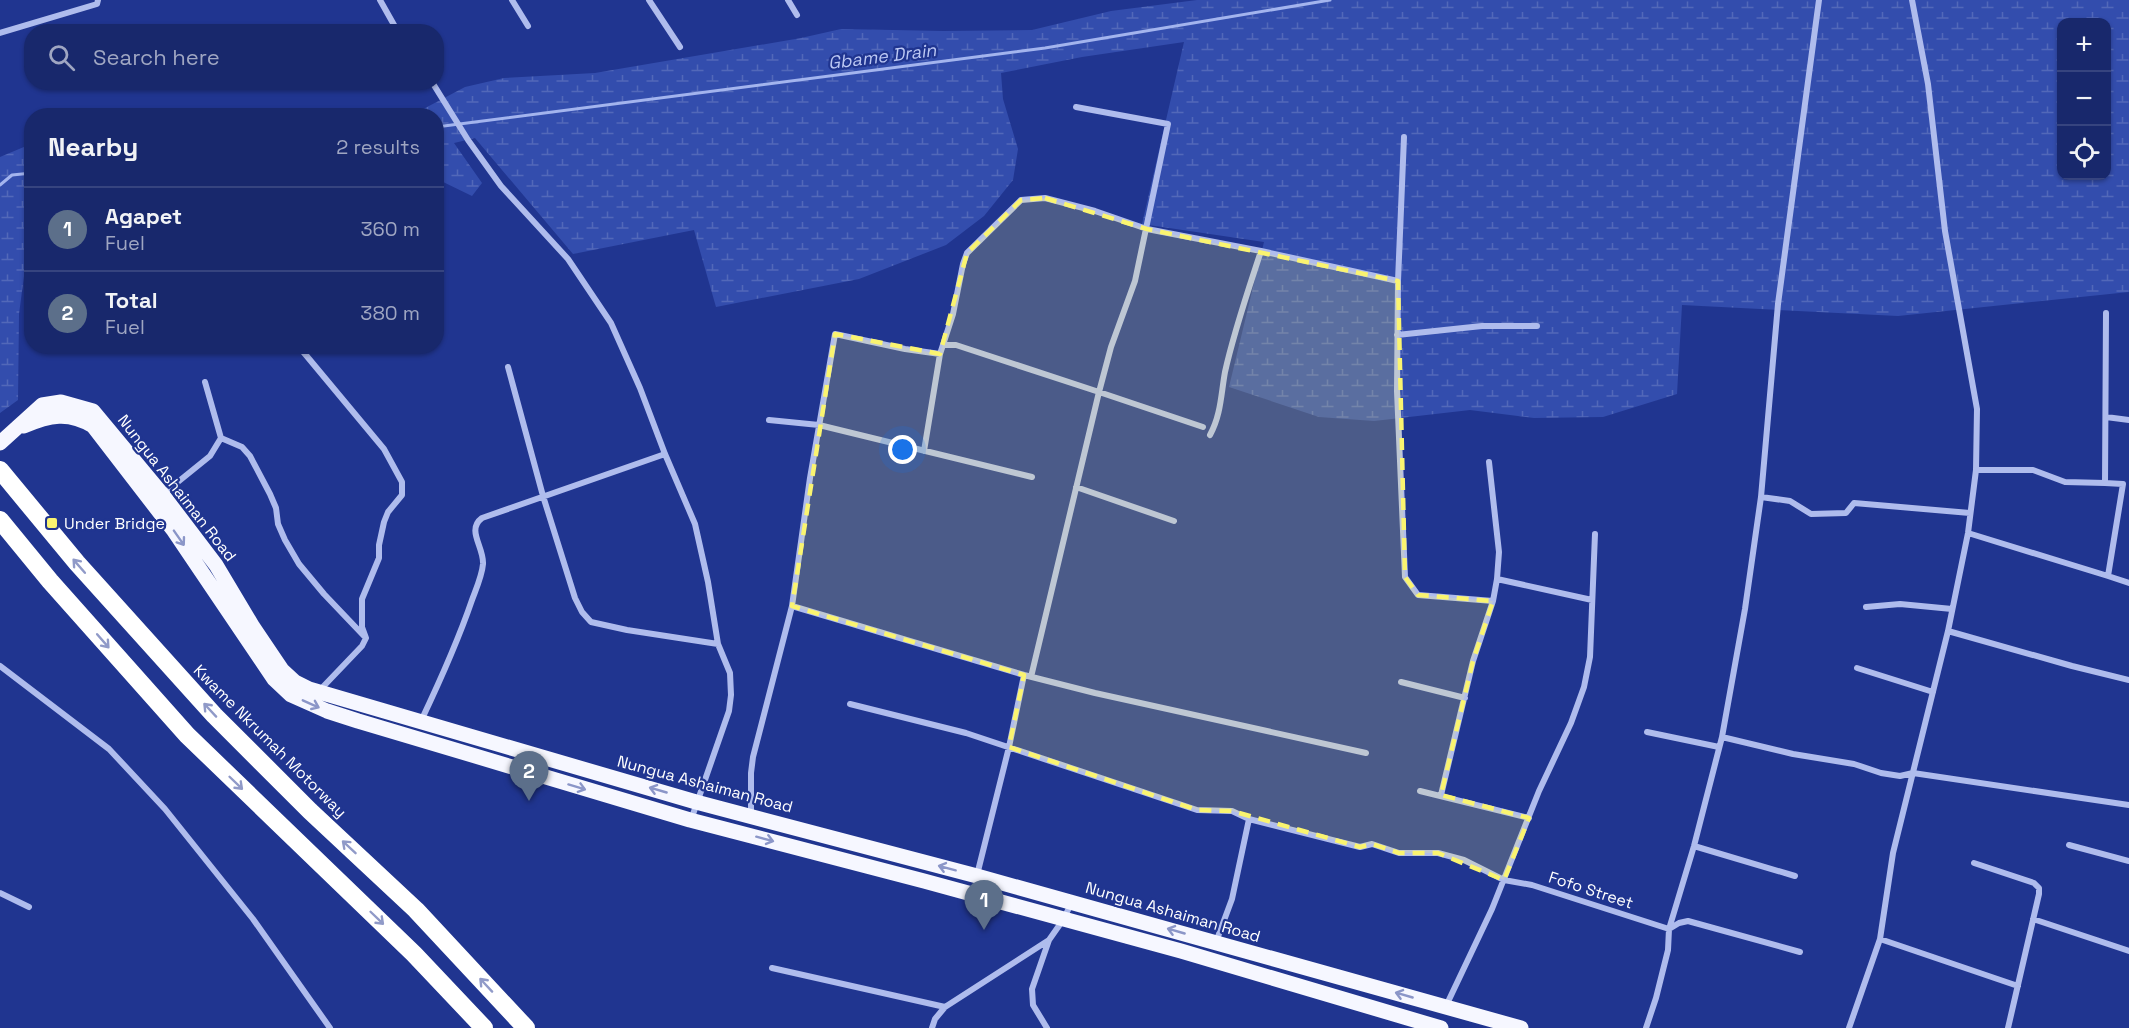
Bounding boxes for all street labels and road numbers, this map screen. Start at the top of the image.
street label: Nungua Ashaiman Road [113,410,241,566]
street label: Kwame Nkrumah Motorway [189,660,351,822]
street label: Nungua Ashaiman Road [615,750,795,818]
street label: Fofo Street [1546,866,1636,914]
street label: Nungua Ashaiman Road [1083,877,1263,947]

